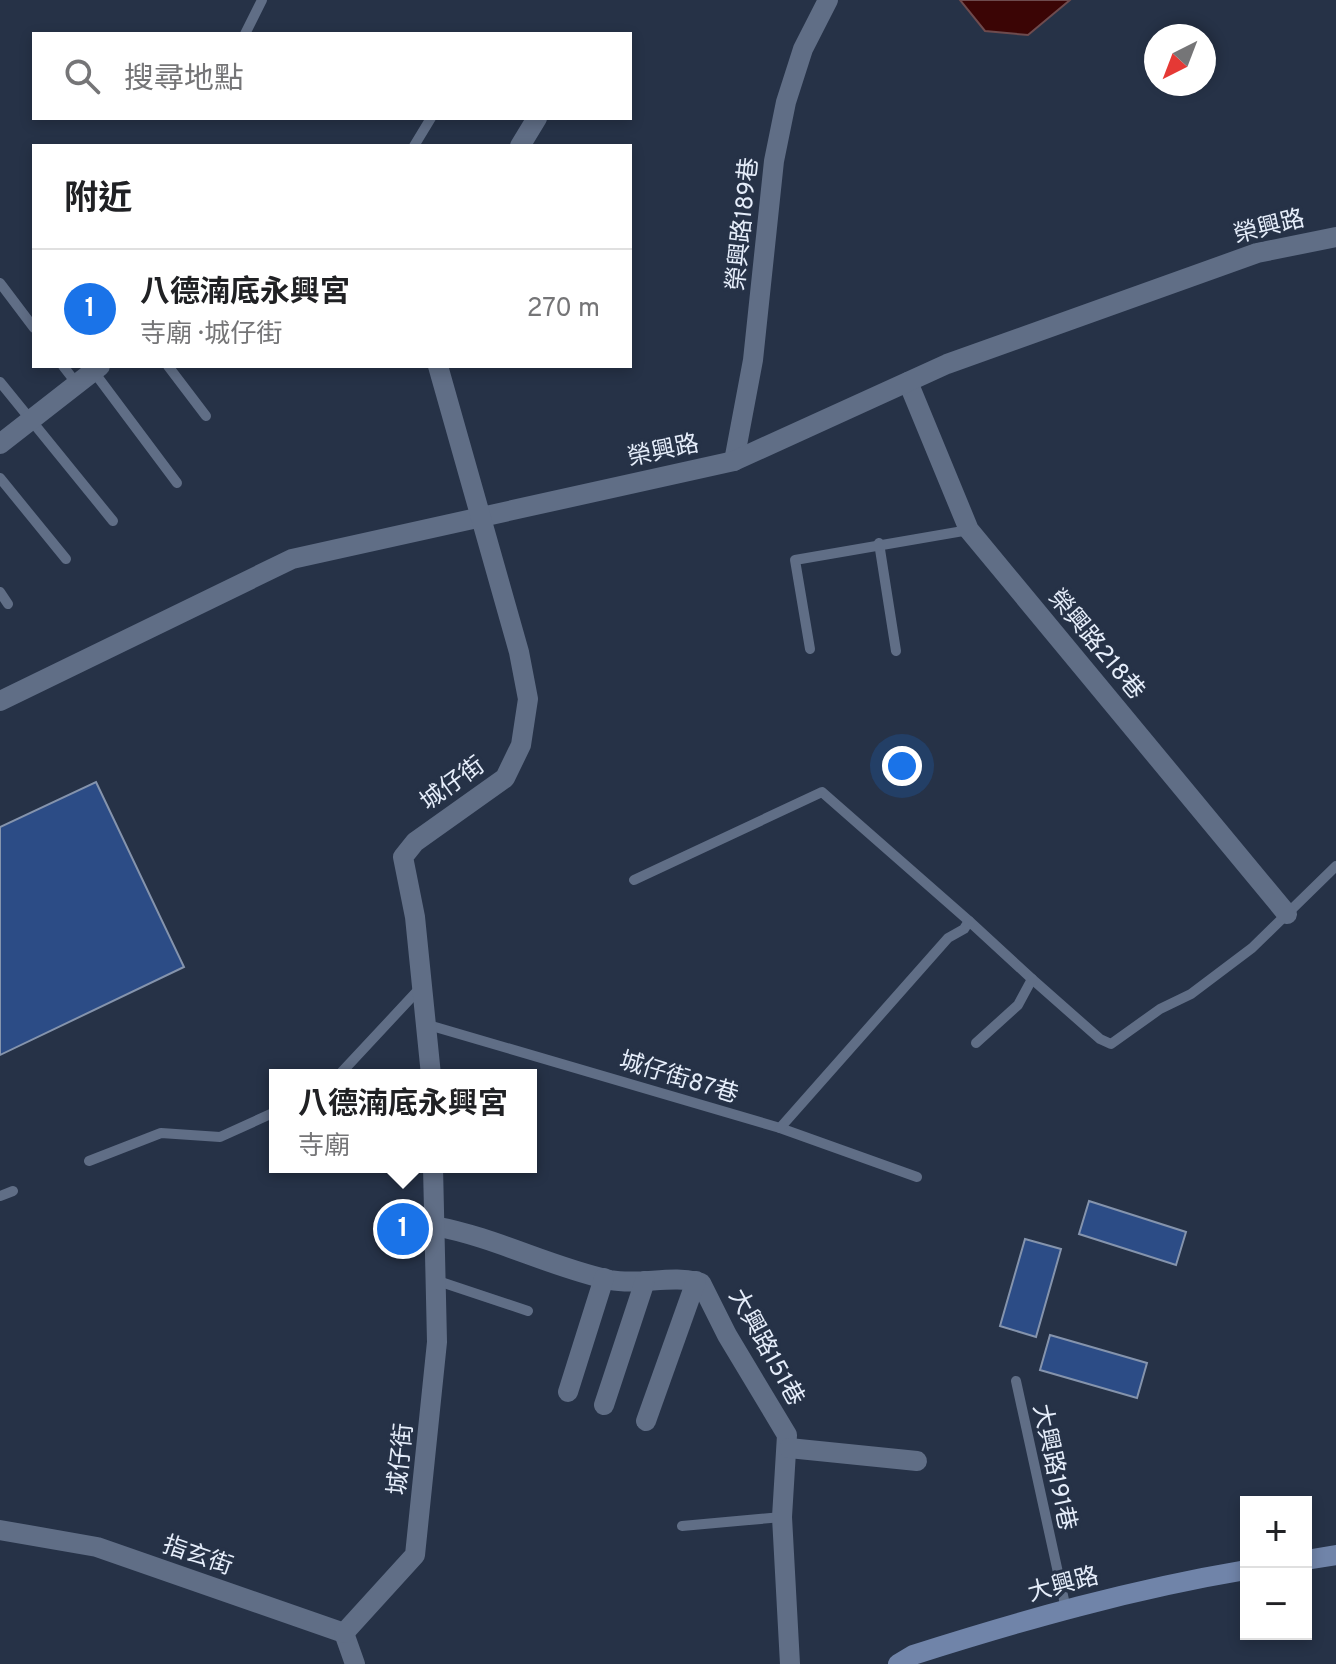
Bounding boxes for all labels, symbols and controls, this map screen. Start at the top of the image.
north arrow [1144,24,1216,96]
search box [32,32,632,120]
icon: search [60,54,104,98]
text: 搜尋地點 [124,62,244,99]
street label: 榮興路189巷 [722,156,766,292]
text: 附近 [64,179,132,222]
street label: 榮興路 [1231,205,1308,251]
text: 八德湳底永興宮 [140,275,350,312]
text: 1 [85,293,95,326]
text: 270 m [527,293,600,326]
text: 寺廟 · 城仔街 [140,319,282,352]
street label: 榮興路 [625,430,702,474]
street label: 榮興路218巷 [1041,584,1150,706]
your location [882,746,922,786]
street label: 城仔街 [415,751,491,818]
street label: 城仔街87巷 [615,1047,742,1111]
popup [269,1069,537,1173]
text: 八德湳底永興宮 [298,1087,508,1124]
text: 寺廟 [298,1131,350,1164]
pin: 1 [377,1199,429,1259]
street label: 大興路151巷 [721,1284,810,1412]
street label: 大興路191巷 [1025,1402,1081,1533]
street label: 城仔街 [383,1422,421,1497]
map controls [1240,1496,1312,1640]
button: + [1240,1496,1312,1568]
street label: 指玄街 [158,1531,236,1583]
street label: 大興路 [1025,1562,1102,1610]
button: − [1240,1568,1312,1640]

